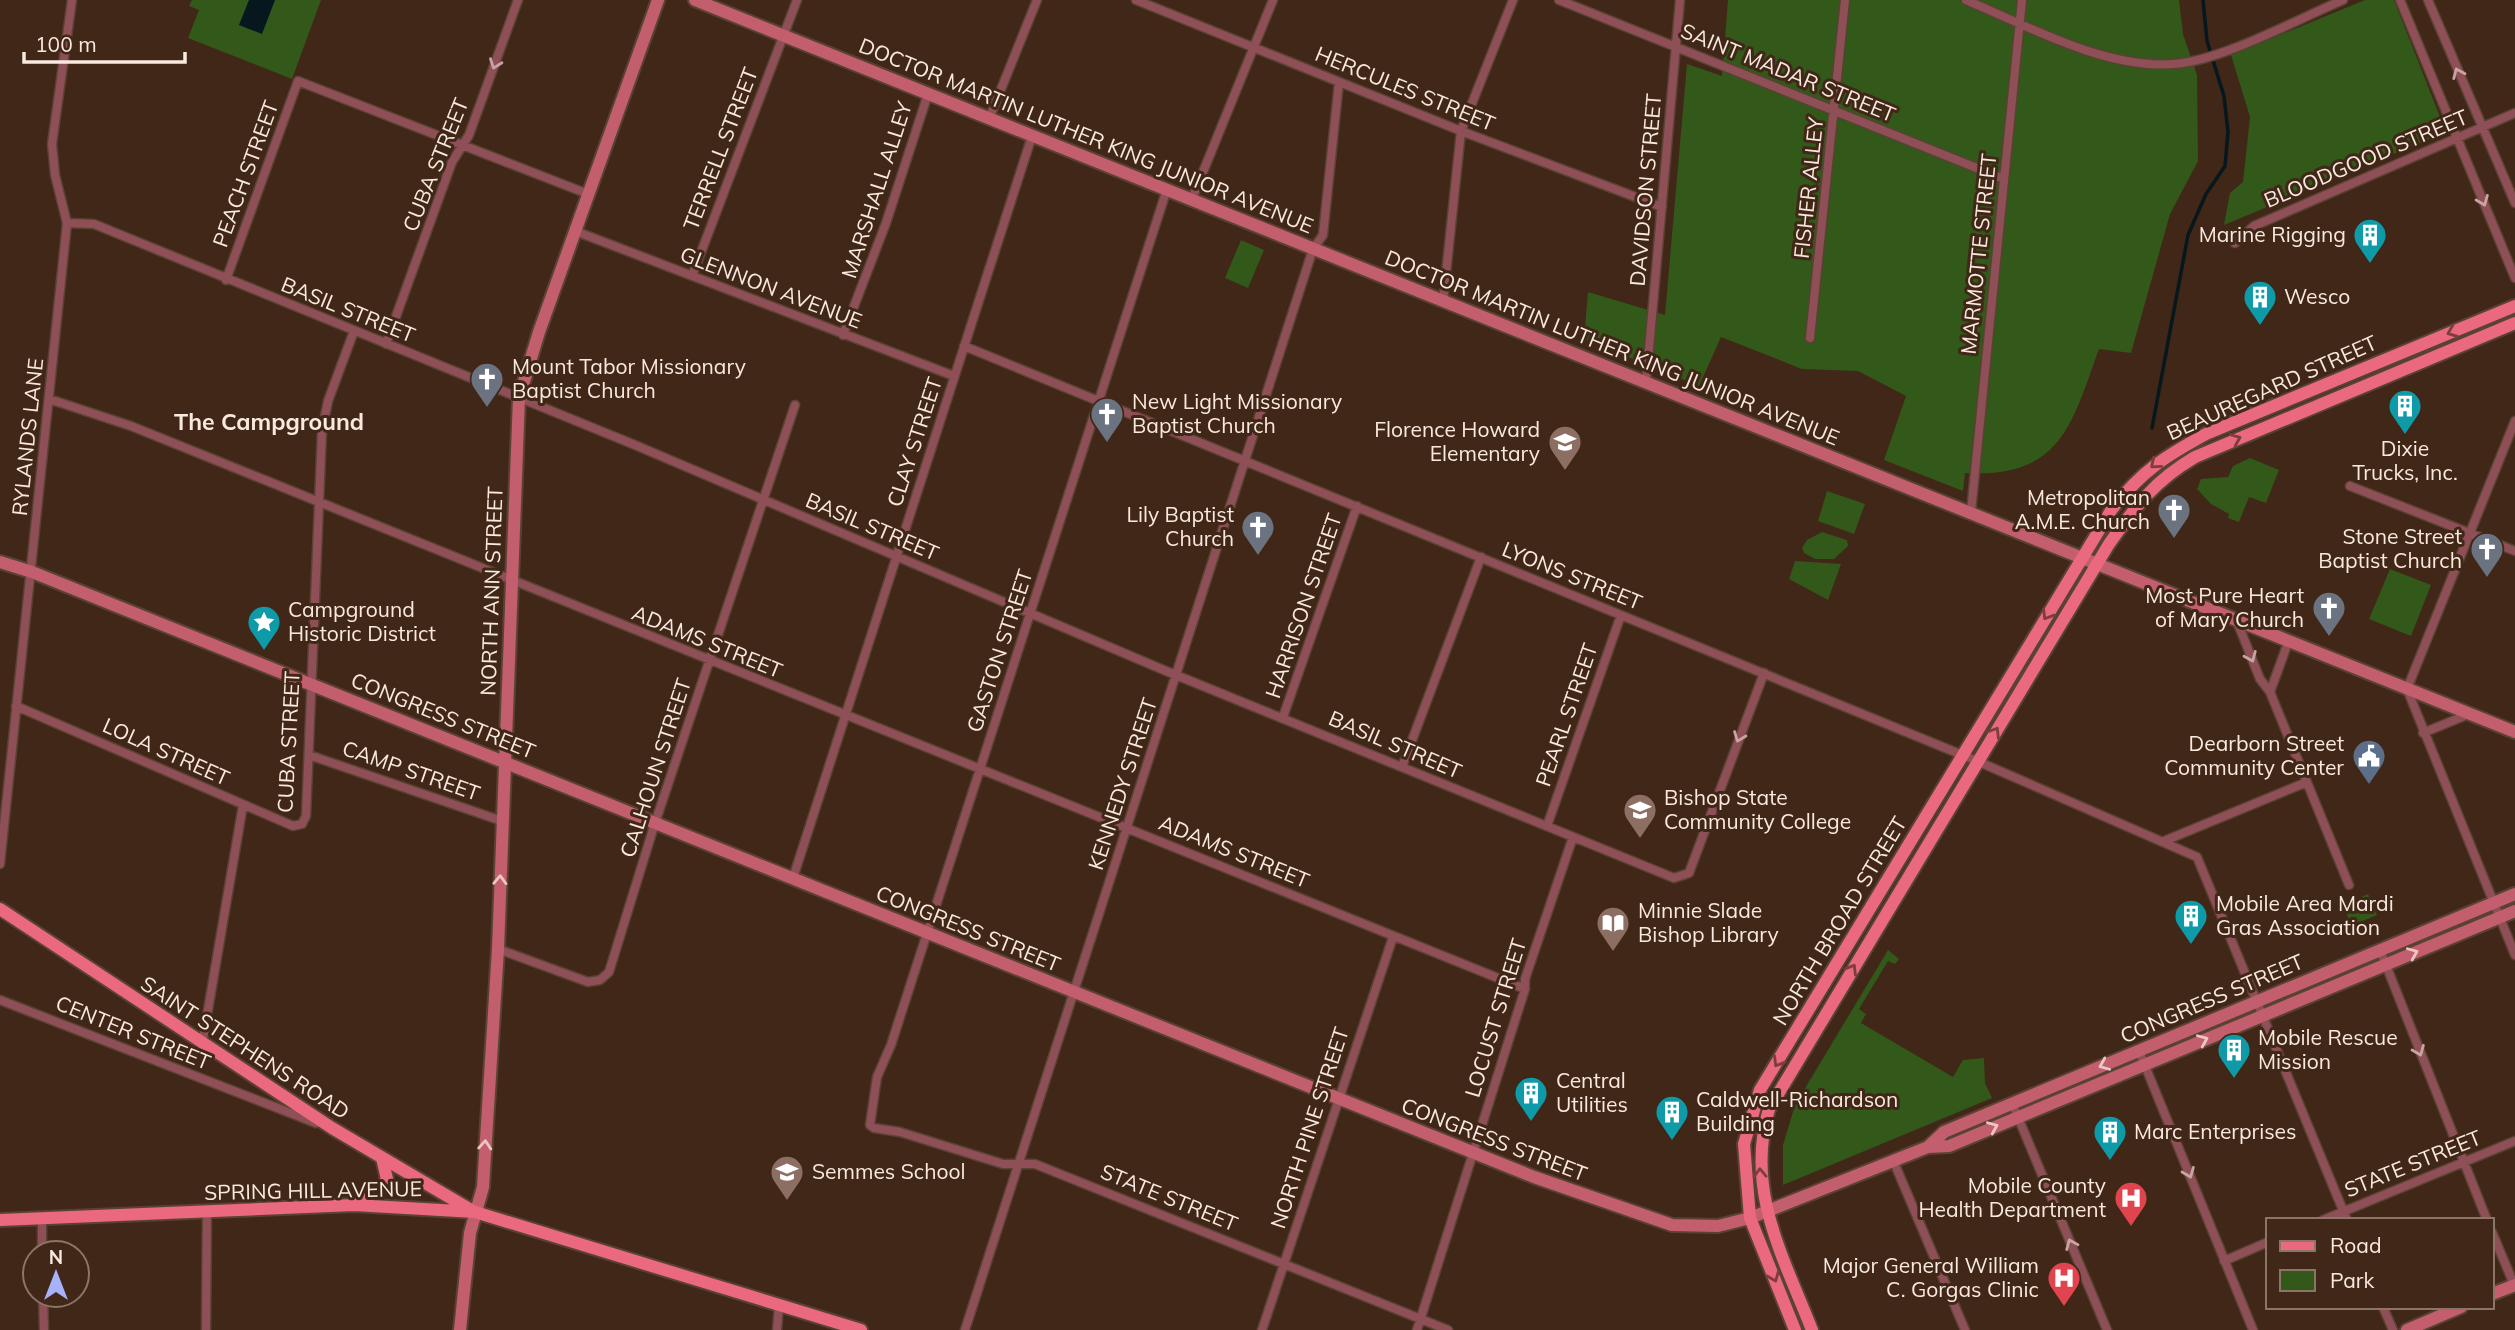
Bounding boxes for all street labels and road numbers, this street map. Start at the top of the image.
street label: SAINT MADAR STREET [1677,17,1900,127]
street label: DOCTOR MARTIN LUTHER KING JUNIOR AVENUE [855,32,1317,238]
street label: HERCULES STREET [1312,40,1499,136]
street label: TERRELL STREET [677,63,763,234]
street label: DAVIDSON STREET [1624,92,1666,287]
street label: CUBA STREET [396,94,474,235]
street label: PEACH STREET [207,97,284,250]
street label: MARSHALL ALLEY [835,98,917,281]
street label: BLOODGOOD STREET [2260,103,2472,213]
street label: FISHER ALLEY [1788,116,1828,260]
street label: MARMOTTE STREET [1955,152,2002,356]
street label: GLENNON AVENUE [677,240,866,334]
street label: DOCTOR MARTIN LUTHER KING JUNIOR AVENUE [1381,244,1843,450]
street label: BASIL STREET [278,270,419,348]
street label: BEAUREGARD STREET [2162,329,2381,445]
street label: RYLANDS LANE [6,357,48,517]
street label: CLAY STREET [881,373,947,510]
street label: NORTH ANN STREET [474,485,508,696]
street label: BASIL STREET [802,486,943,566]
street label: HARRISON STREET [1259,510,1347,701]
street label: LYONS STREET [1499,535,1646,615]
street label: GASTON STREET [960,566,1038,735]
street label: ADAMS STREET [628,599,787,683]
street label: PEARL STREET [1529,639,1603,790]
street label: CONGRESS STREET [347,666,540,764]
street label: CUBA STREET [271,670,305,813]
street label: CALHOUN STREET [614,675,696,861]
street label: KENNEDY STREET [1082,694,1162,873]
street label: BASIL STREET [1325,704,1466,784]
street label: LOLA STREET [99,712,234,791]
street label: CAMP STREET [339,734,484,806]
street label: ADAMS STREET [1155,809,1314,893]
street label: NORTH BROAD STREET [1767,811,1912,1029]
street label: CONGRESS STREET [872,879,1065,977]
street label: LOCUST STREET [1459,935,1532,1100]
street label: CONGRESS STREET [2116,948,2307,1048]
street label: SAINT STEPHENS ROAD [136,970,355,1124]
street label: CENTER STREET [52,989,215,1075]
street label: NORTH PINE STREET [1264,1024,1354,1232]
street label: CONGRESS STREET [1398,1092,1591,1187]
street label: STATE STREET [2340,1124,2485,1202]
street label: STATE STREET [1097,1158,1242,1236]
street label: SPRING HILL AVENUE [204,1175,422,1205]

